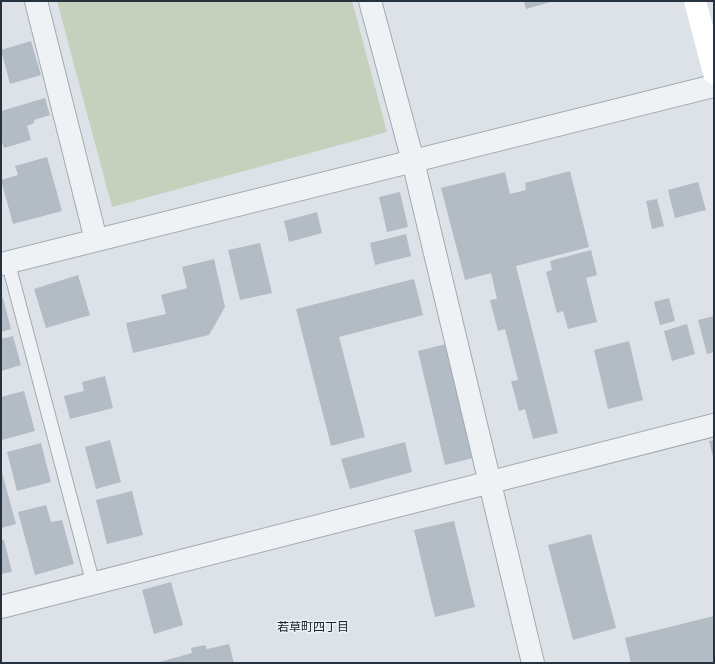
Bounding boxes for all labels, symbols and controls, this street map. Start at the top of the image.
district label: 若草町四丁目 [277,620,349,634]

